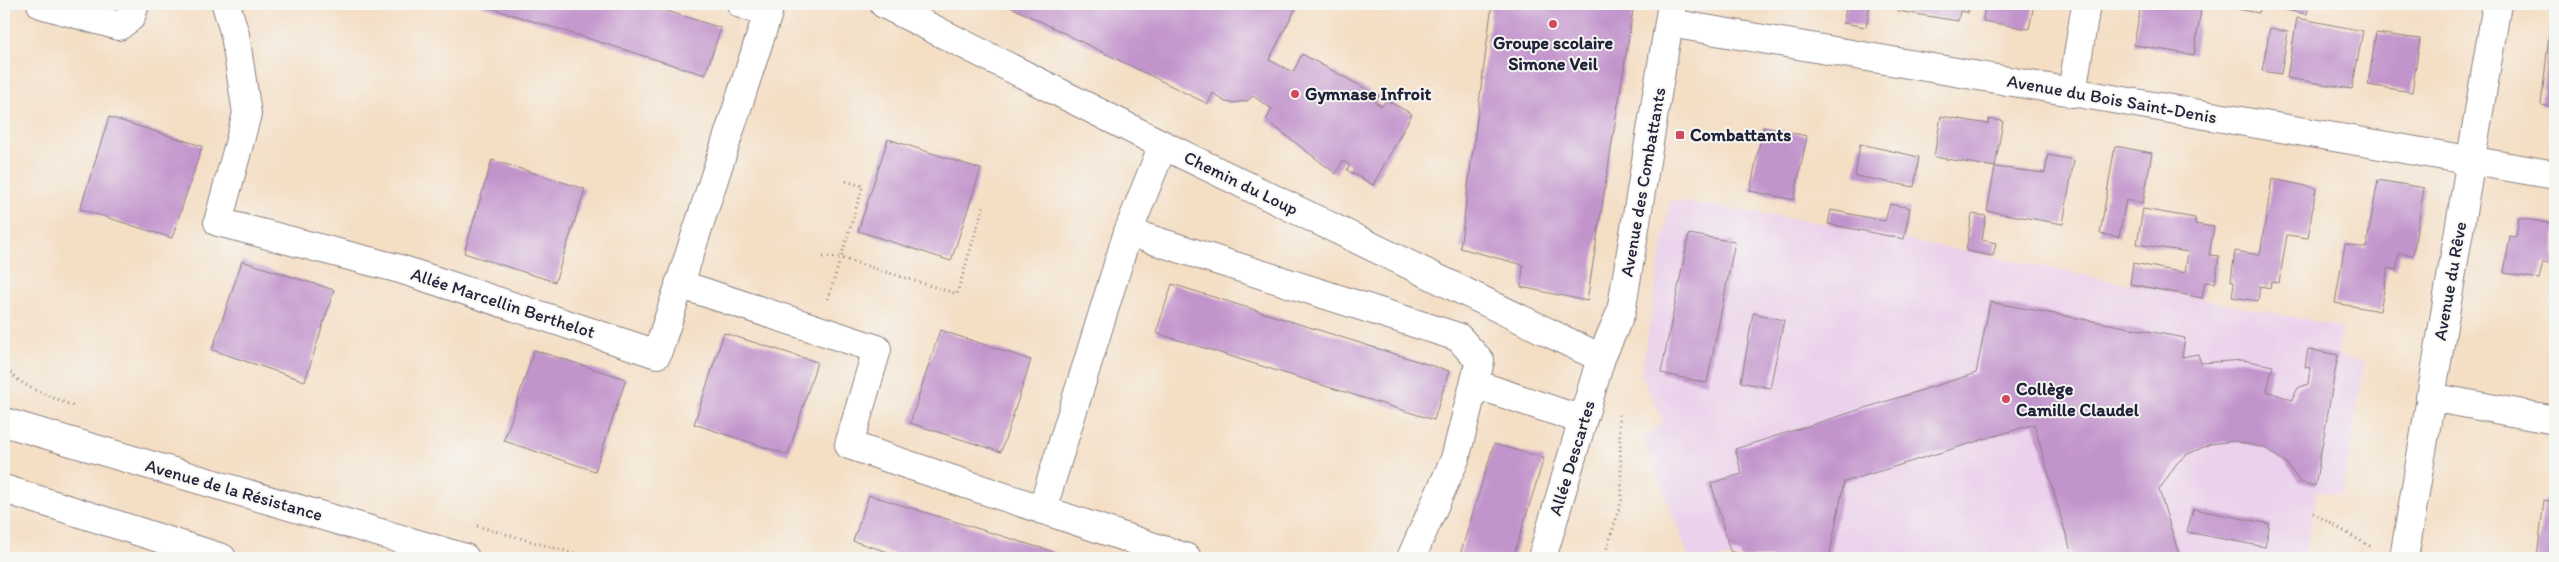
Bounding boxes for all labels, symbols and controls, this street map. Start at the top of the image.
marker: Groupe scolaire Simone Veil [1547,18,1559,30]
place label: Groupe scolaire Simone Veil [1493,32,1614,75]
street label: Avenue du Bois Saint-Denis [2005,70,2219,128]
place label: Gymnase Infroit [1305,83,1432,105]
street label: Avenue des Combattants [1616,86,1670,278]
marker: Gymnase Infroit [1289,88,1301,100]
place label: Combattants [1690,124,1791,146]
marker: Combattants [1674,129,1686,141]
street label: Chemin du Loup [1180,146,1302,220]
street label: Avenue du Rêve [2429,220,2471,342]
street label: Allée Marcellin Berthelot [408,263,598,343]
place label: Collège Camille Claudel [2016,378,2140,421]
marker: Collège Camille Claudel [2000,393,2012,405]
street label: Allée Descartes [1544,398,1600,518]
street label: Avenue de la Résistance [143,454,325,526]

